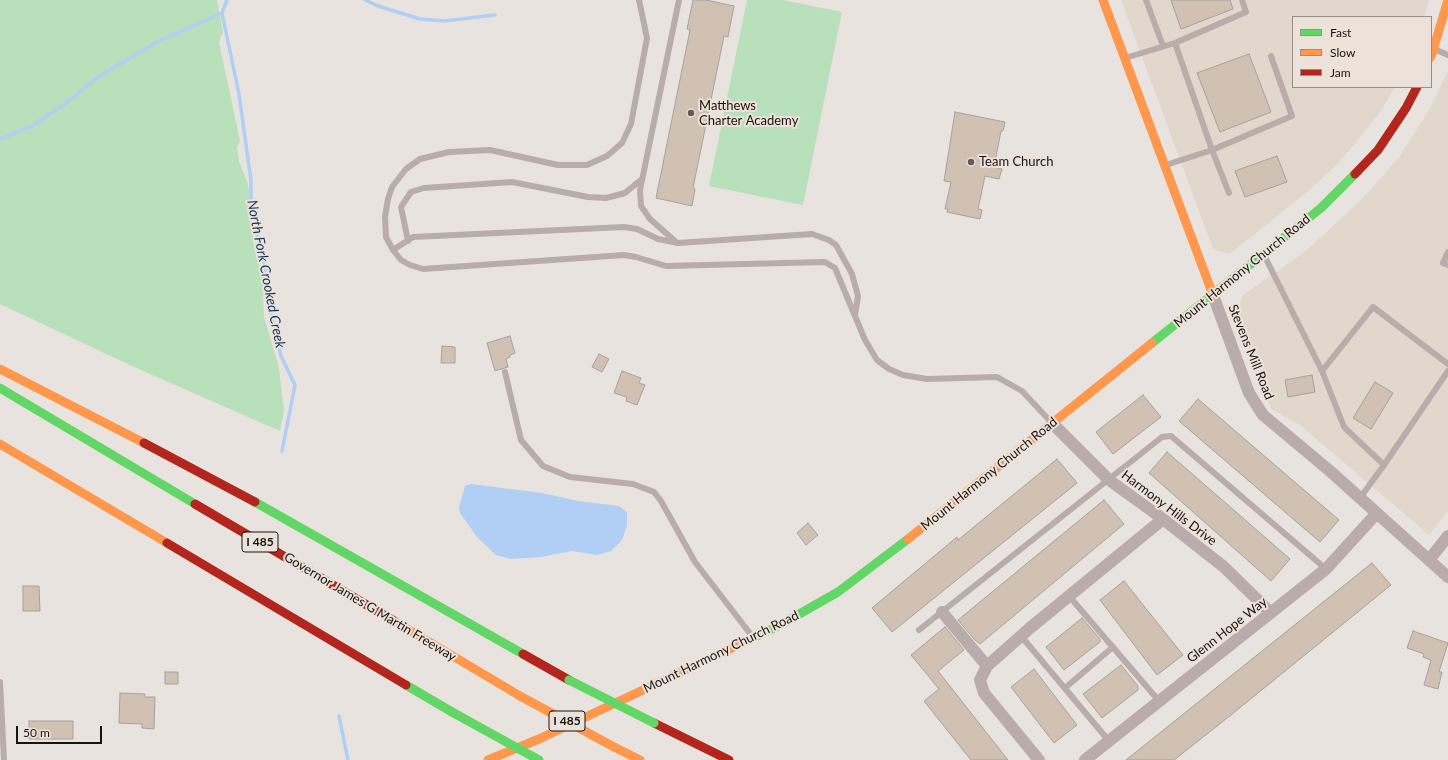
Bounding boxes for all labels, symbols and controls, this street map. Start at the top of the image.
legend [1292,16,1432,88]
text: Fast [1330,25,1351,40]
text: Slow [1330,45,1355,60]
text: Jam [1330,65,1351,80]
place label: Matthews Charter Academy [699,98,798,129]
marker: Matthews Charter Academy [686,108,696,118]
place label: Team Church [979,154,1054,170]
marker: Team Church [966,157,976,167]
water label: North Fork Crooked Creek [243,198,289,350]
street label: Mount Harmony Church Road [1171,211,1313,331]
street label: Stevens Mill Road [1225,302,1277,402]
street label: Mount Harmony Church Road [918,414,1060,534]
street label: Harmony Hills Drive [1118,467,1220,549]
road number: I 485 [242,532,278,552]
street label: Governor James G Martin Freeway [281,549,459,665]
street label: Glenn Hope Way [1184,594,1270,666]
street label: Mount Harmony Church Road [641,608,801,696]
road number: I 485 [549,711,585,731]
scale bar [18,718,104,744]
text: 50 m [23,725,50,740]

